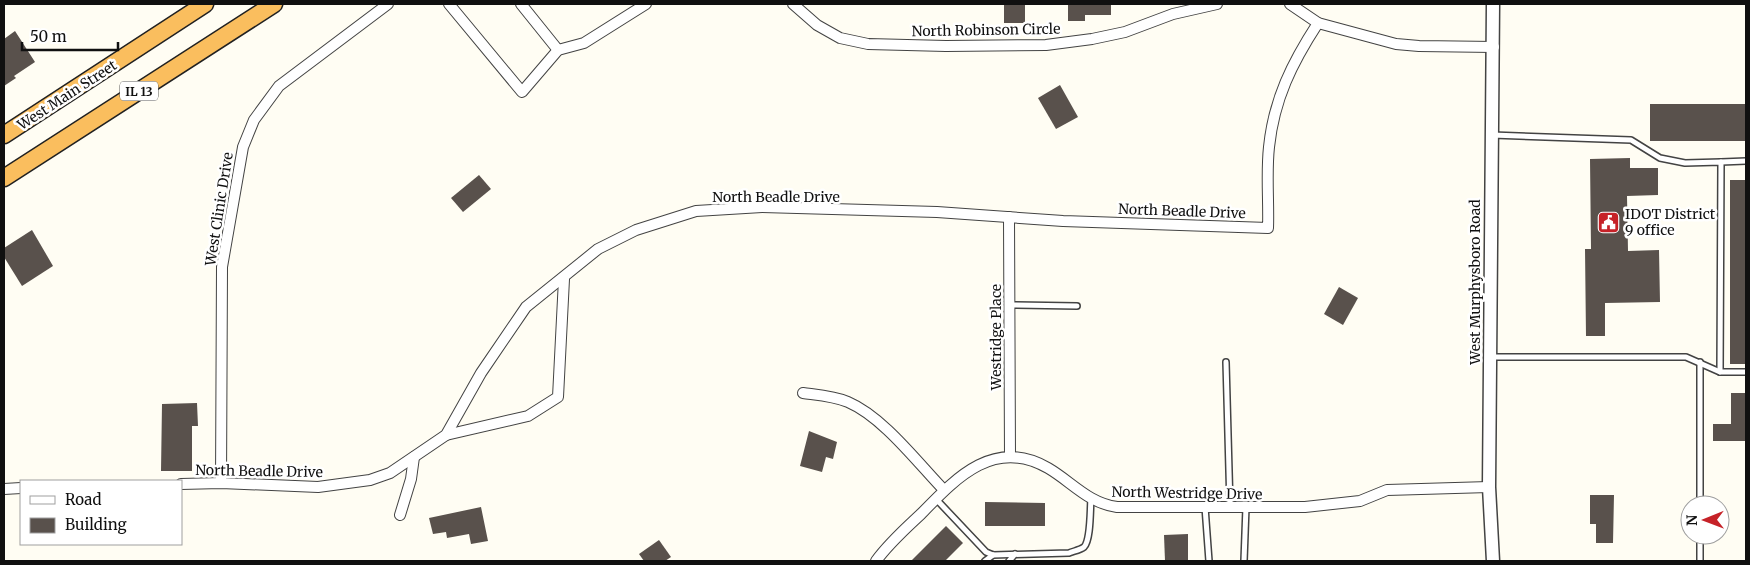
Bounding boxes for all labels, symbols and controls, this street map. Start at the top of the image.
scale bar [22,20,119,52]
street label: North Robinson Circle [911,20,1061,40]
text: 50 m [30,27,67,46]
street label: West Main Street [13,56,121,134]
road number: IL 13 [120,82,158,100]
street label: West Clinic Drive [201,151,237,268]
street label: North Beadle Drive [712,188,840,206]
street label: West Murphysboro Road [1466,199,1484,366]
street label: North Beadle Drive [1118,200,1246,222]
place label: IDOT District 9 office [1625,205,1716,239]
public building icon: IDOT District 9 office [1597,210,1621,234]
street label: Westridge Place [987,284,1005,391]
street label: North Beadle Drive [195,461,323,481]
legend [20,480,182,545]
street label: North Westridge Drive [1111,483,1263,503]
text: Road [65,490,101,509]
north arrow [1680,495,1730,545]
text: Building [65,515,127,534]
text: N [1683,515,1701,526]

